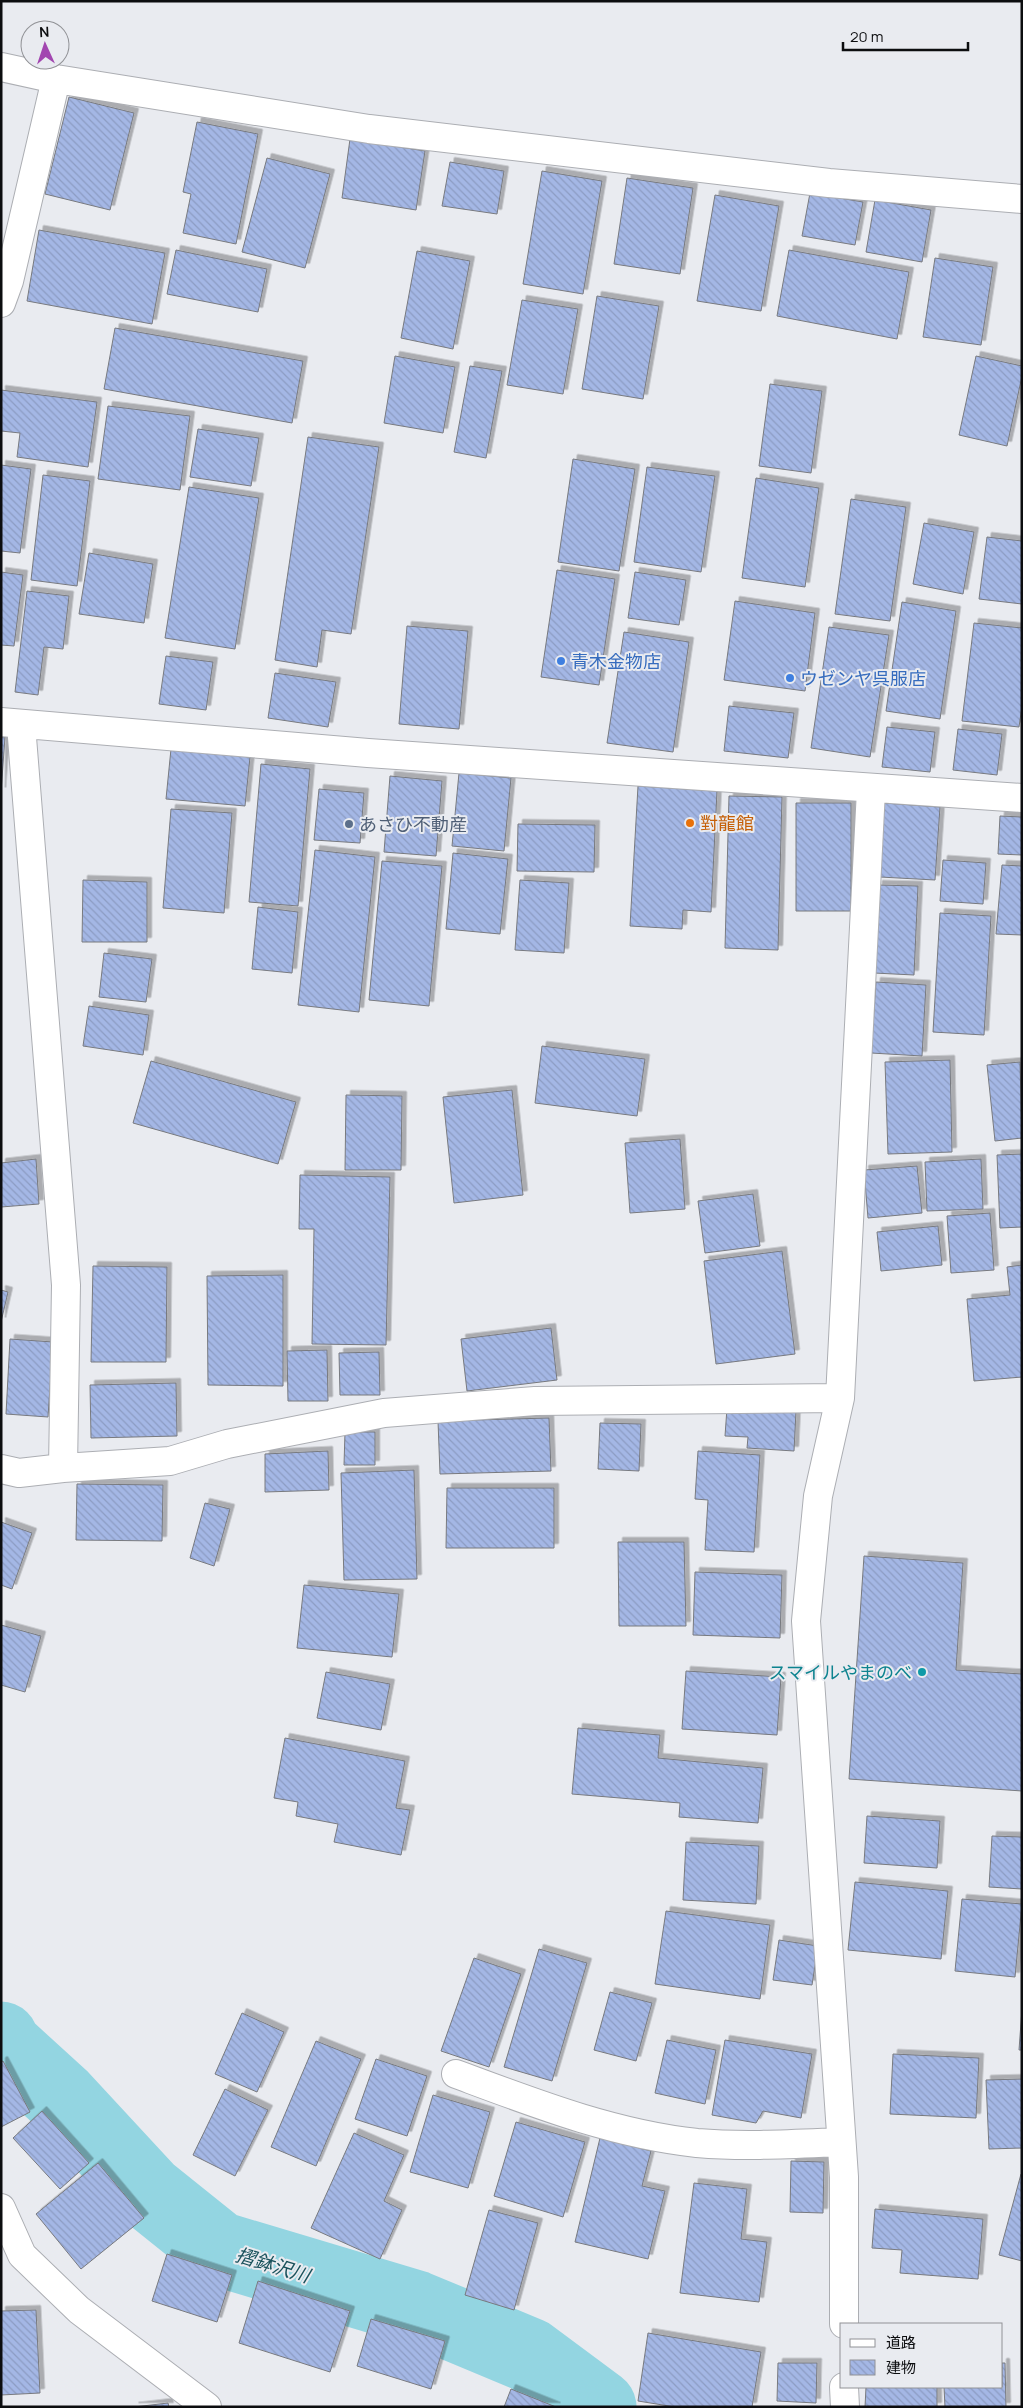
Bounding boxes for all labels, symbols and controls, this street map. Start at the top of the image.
north arrow [20,20,70,70]
scale bar [843,20,968,52]
text: N [39,22,50,41]
text: 20 m [850,26,883,47]
place label: 青木金物店 [571,649,661,673]
marker: 青木金物店 [555,655,567,667]
place label: ウゼンヤ呉服店 [800,666,926,690]
marker: ウゼンヤ呉服店 [784,672,796,684]
place label: 對龍館 [700,811,754,835]
place label: あさひ不動産 [359,812,467,836]
marker: 對龍館 [684,817,696,829]
marker: あさひ不動産 [343,818,355,830]
place label: スマイルやまのべ [769,1660,912,1684]
marker: スマイルやまのべ [916,1666,928,1678]
water label: 摺鉢沢川 [233,2241,315,2289]
legend [840,2323,1003,2388]
text: 道路 [886,2332,916,2353]
text: 建物 [886,2357,916,2378]

